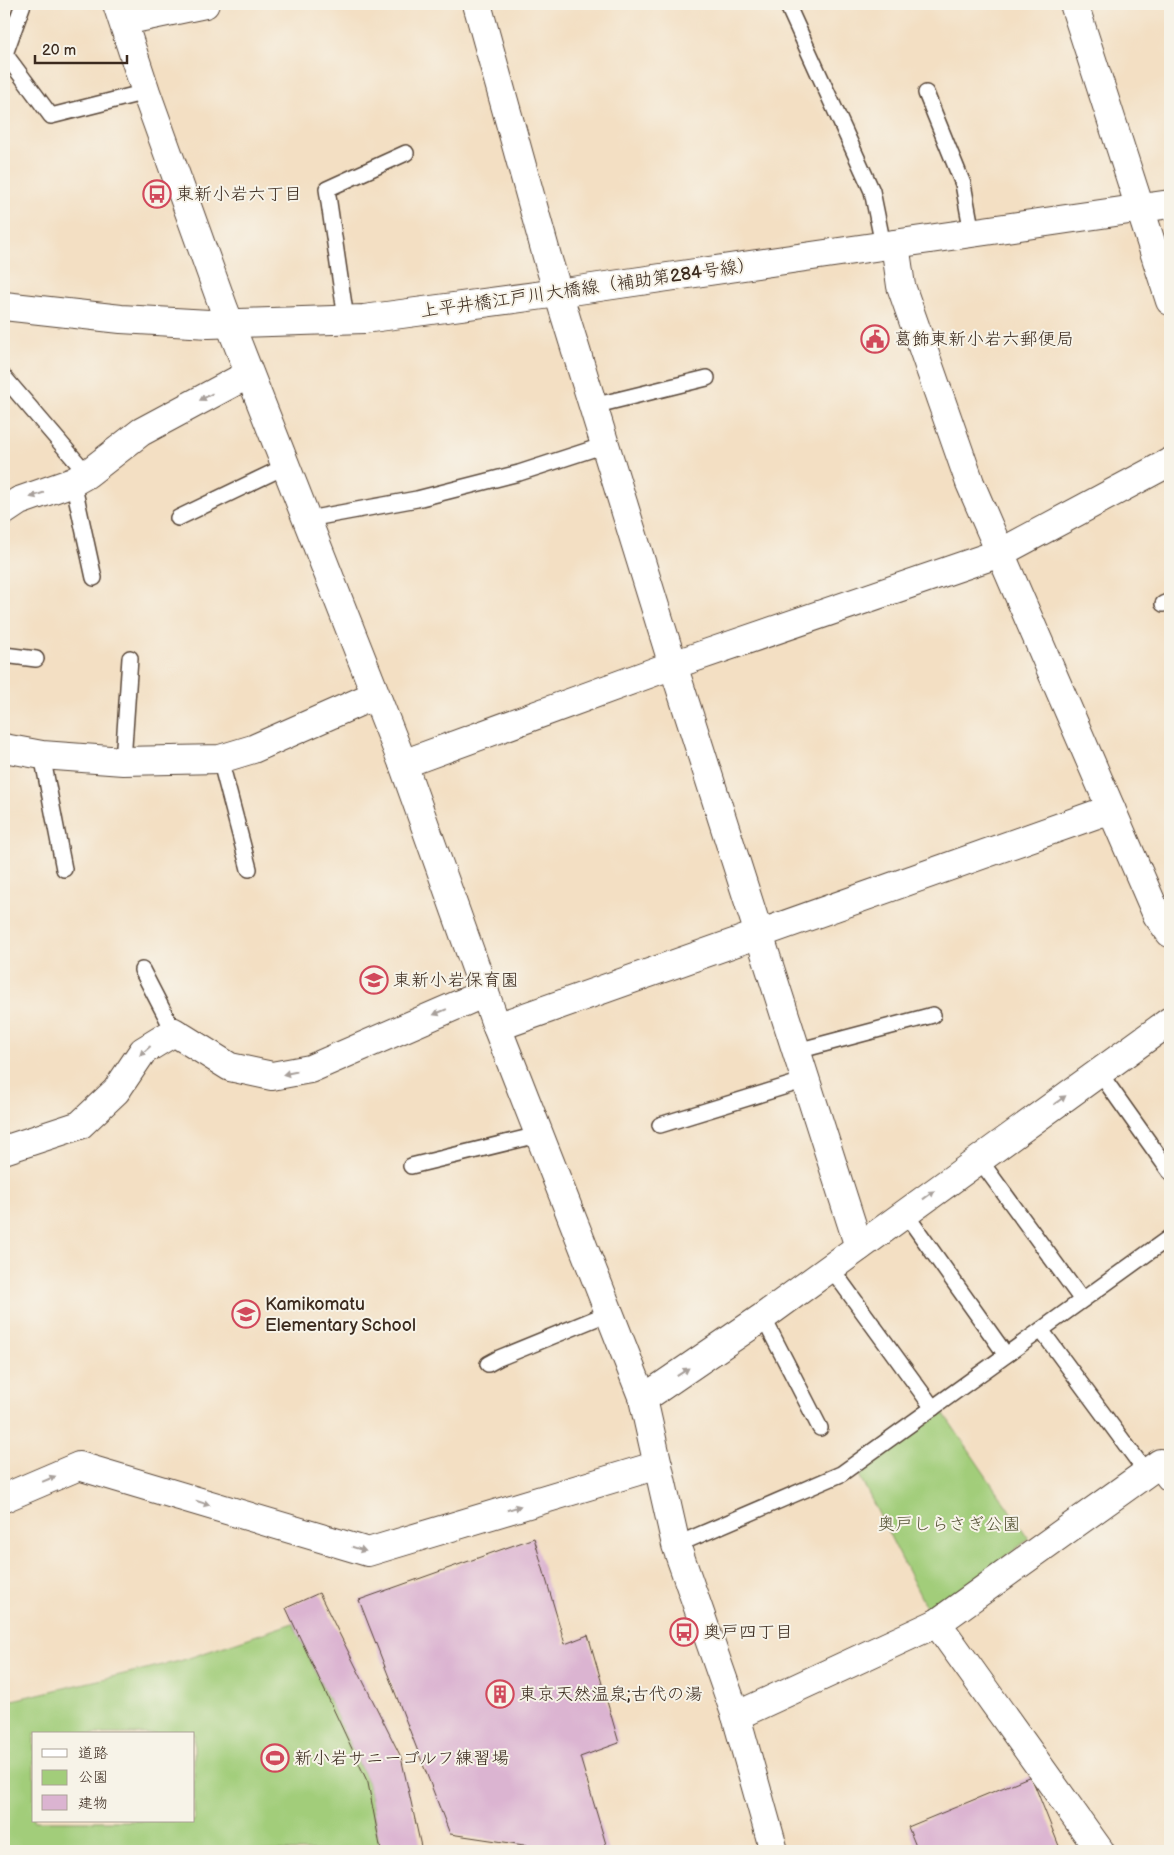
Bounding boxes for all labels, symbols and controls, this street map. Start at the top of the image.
scale bar [35,32,128,64]
text: 20 m [42,41,76,60]
bus stop icon: 東新小岩六丁目 [142,179,172,209]
place label: 東新小岩六丁目 [176,184,302,205]
street label: 上平井橋江戸川大橋線（補助第284号線） [419,254,757,322]
public building icon: 葛飾東新小岩六郵便局 [860,324,890,354]
place label: 葛飾東新小岩六郵便局 [894,329,1074,350]
one-way arrow [199,393,214,401]
one-way arrow [29,492,44,499]
school or university icon: 東新小岩保育園 [359,965,389,995]
place label: 東新小岩保育園 [393,970,519,991]
one-way arrow [433,1009,447,1017]
one-way arrow [139,1046,151,1057]
one-way arrow [282,1069,297,1077]
one-way arrow [1053,1095,1067,1105]
one-way arrow [922,1190,936,1200]
place label: Kamikomatu Elementary School [265,1294,416,1336]
school or university icon: Kamikomatu Elementary School [231,1299,261,1329]
one-way arrow [676,1367,690,1376]
one-way arrow [41,1474,56,1482]
one-way arrow [195,1499,210,1507]
one-way arrow [507,1504,522,1512]
park label: 奥戸しらさぎ公園 [877,1514,1021,1535]
one-way arrow [351,1546,366,1554]
bus stop icon: 奥戸四丁目 [669,1617,699,1647]
place label: 奥戸四丁目 [703,1622,793,1643]
building icon: 東京天然温泉;古代の湯 [485,1679,515,1709]
place label: 東京天然温泉;古代の湯 [519,1684,703,1705]
legend [32,1732,195,1822]
sports icon: 新小岩サニーゴルフ練習場 [260,1743,290,1773]
text: 道路 [78,1744,108,1763]
place label: 新小岩サニーゴルフ練習場 [294,1748,509,1769]
text: 公園 [78,1768,108,1787]
text: 建物 [78,1794,108,1813]

